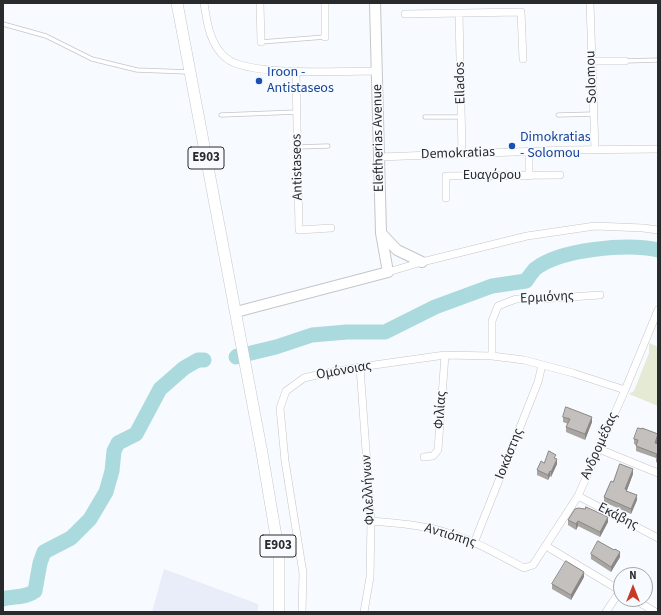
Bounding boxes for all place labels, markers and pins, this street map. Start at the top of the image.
place label: Iroon - Antistaseos [267,65,334,98]
marker: Iroon - Antistaseos [254,76,264,86]
place label: Dimokratias - Solomou [520,130,591,162]
marker: Dimokratias - Solomou [507,141,517,151]

